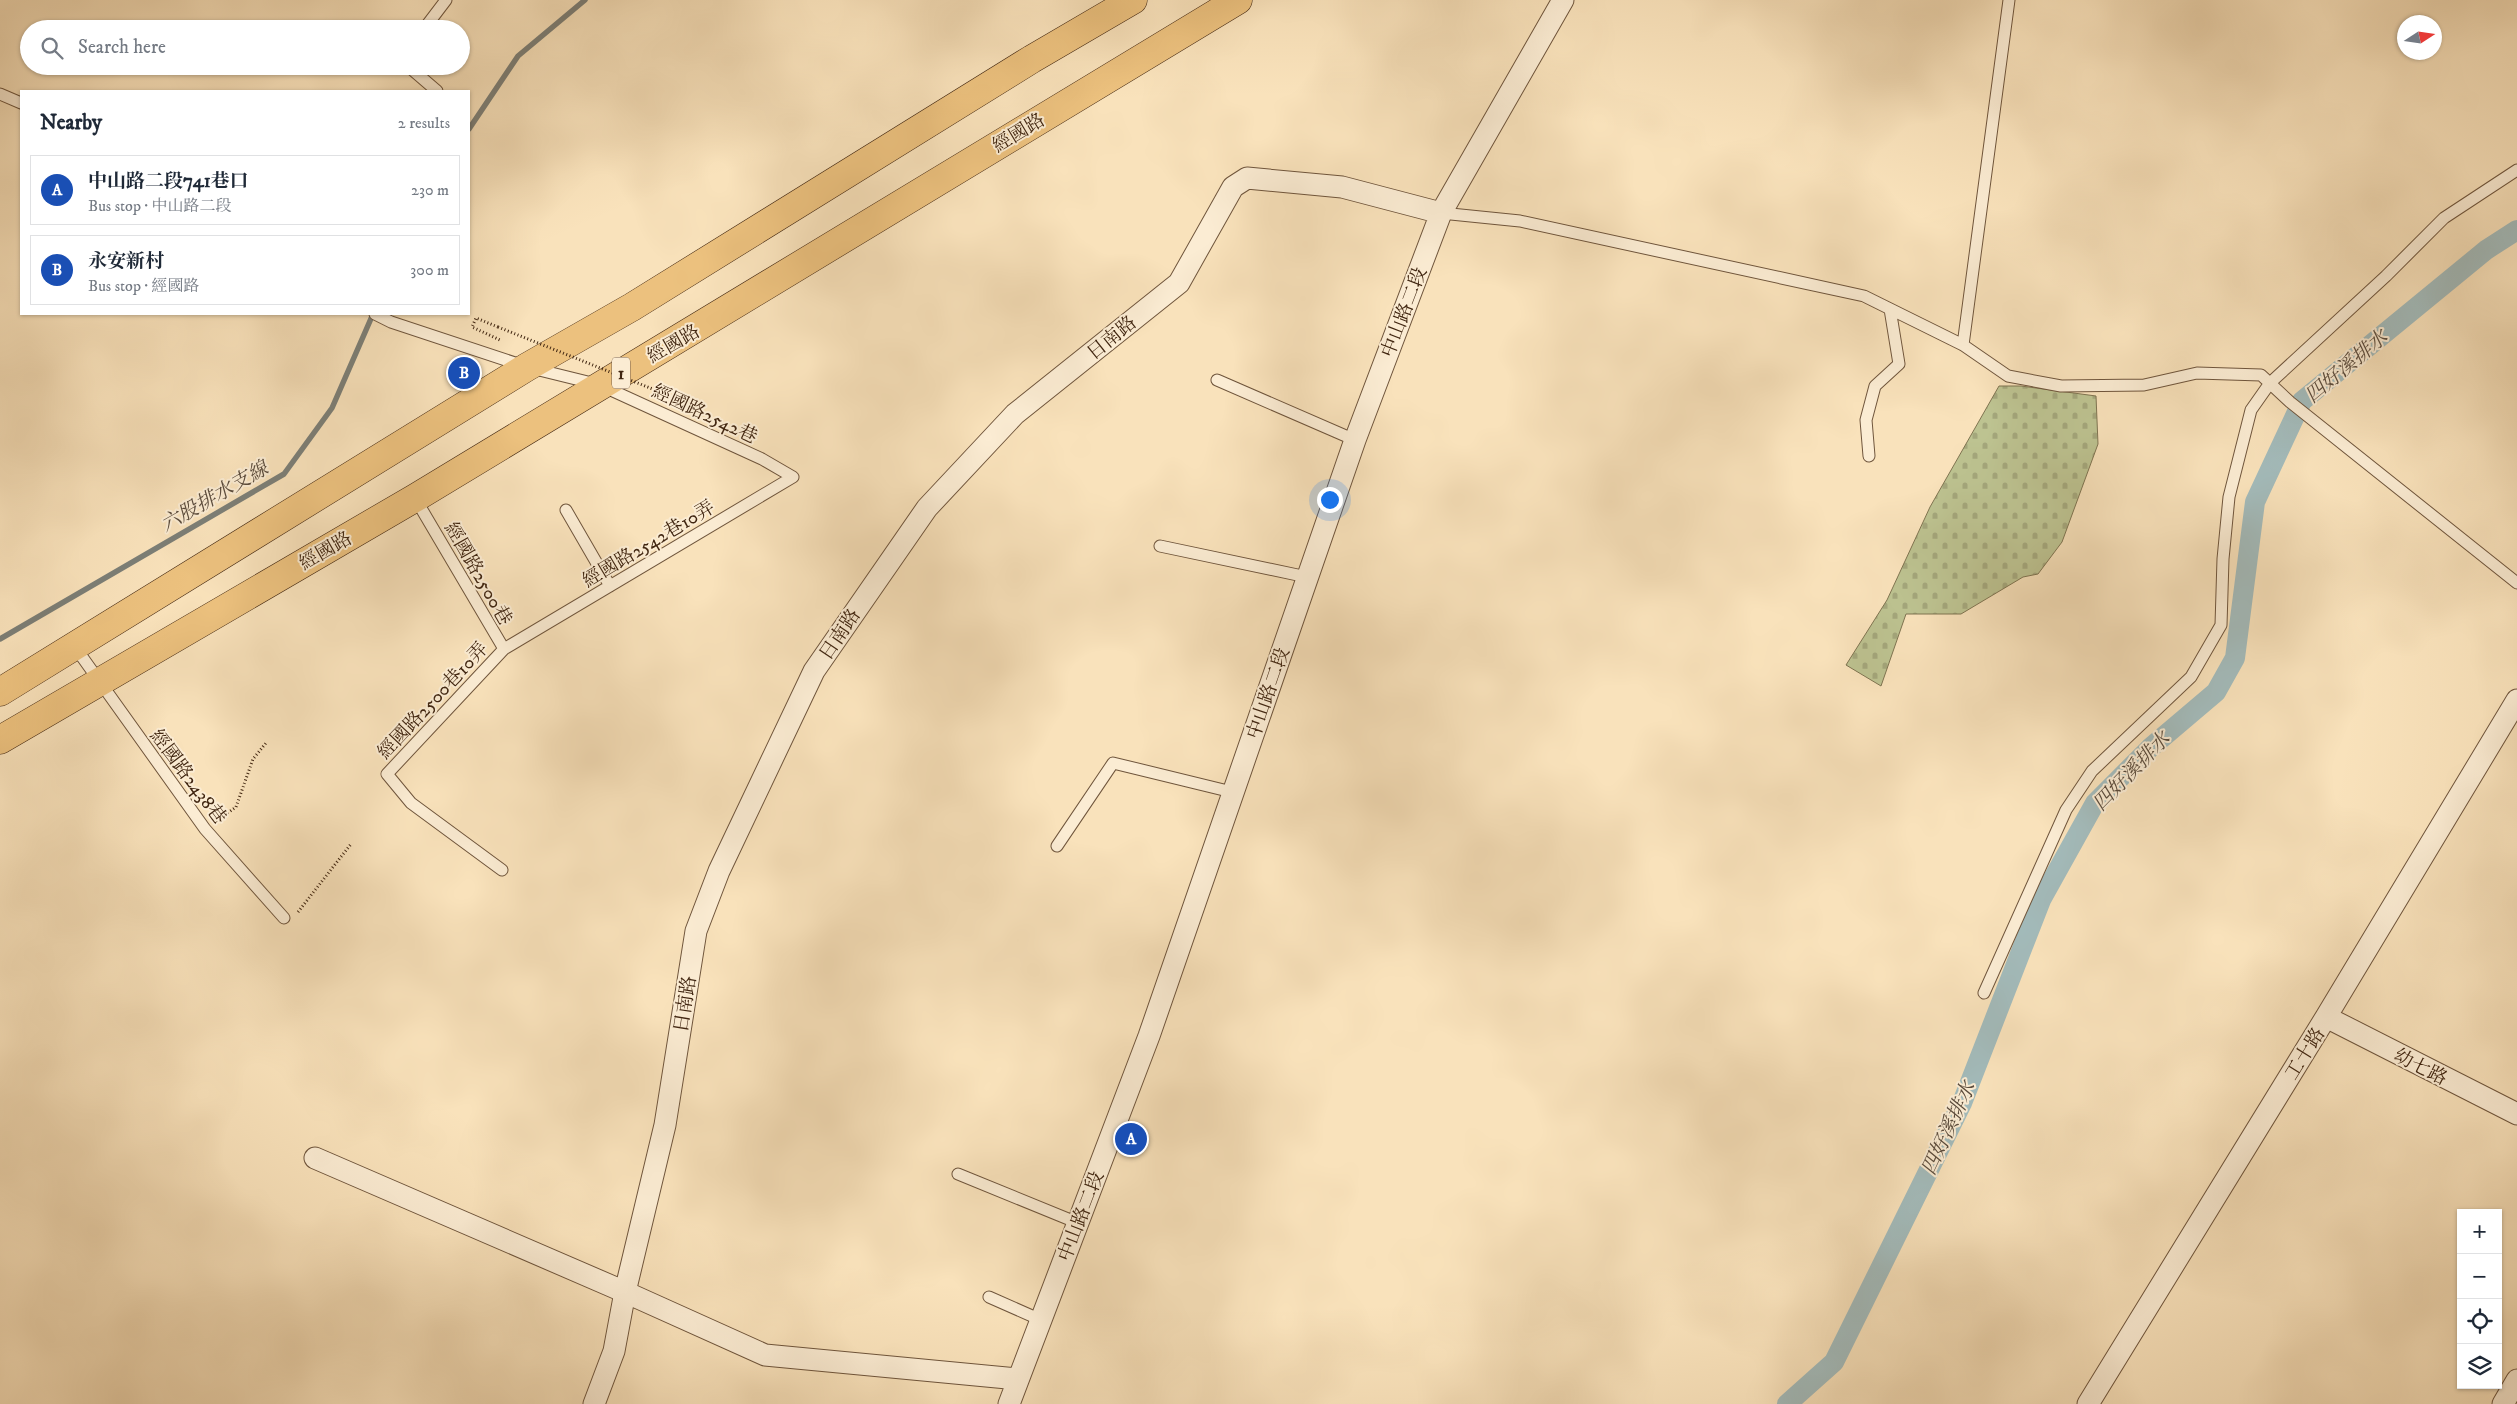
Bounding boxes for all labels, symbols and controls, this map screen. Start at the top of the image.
north arrow [2397,15,2442,60]
search box [20,20,470,75]
icon: search [38,34,66,62]
text: Search here [78,36,166,59]
street label: 經國路 [988,109,1049,158]
text: Nearby [40,110,102,136]
text: 2 results [398,113,450,133]
text: 中山路二段741巷口 [88,170,249,193]
text: A [52,180,62,200]
text: 230 m [411,180,449,200]
text: Bus stop · 中山路二段 [88,196,232,216]
text: 永安新村 [88,250,164,273]
text: B [52,260,62,280]
text: 300 m [410,260,449,280]
street label: 中山路二段 [1377,264,1432,361]
text: Bus stop · 經國路 [88,276,200,296]
street label: 日南路 [1083,311,1141,365]
street label: 經國路 [643,320,704,369]
water label: 四好溪排水 [2301,324,2395,409]
pin: B [448,354,480,392]
road number: 1 [612,358,630,388]
street label: 經國路2542巷 [648,380,761,449]
water label: 六股排水支線 [157,455,275,538]
your location [1317,487,1343,513]
street label: 經國路2542巷10弄 [579,496,719,593]
street label: 經國路2500巷 [439,518,516,629]
street label: 經國路 [295,527,356,576]
street label: 日南路 [815,605,866,665]
street label: 經國路2500巷10弄 [373,638,493,764]
street label: 中山路二段 [1242,645,1295,742]
street label: 經國路2438巷 [145,725,231,829]
water label: 四好溪排水 [2088,726,2177,817]
street label: 日南路 [670,974,701,1034]
street label: 工十路 [2280,1024,2330,1084]
street label: 幼七路 [2390,1044,2451,1091]
water label: 四好溪排水 [1917,1076,1983,1179]
pin: A [1115,1120,1147,1158]
street label: 中山路二段 [1054,1168,1109,1265]
map controls [2457,1209,2502,1389]
button: + [2457,1209,2502,1254]
button: − [2457,1254,2502,1299]
button: locate [2457,1299,2502,1344]
button: layers [2457,1344,2502,1389]

